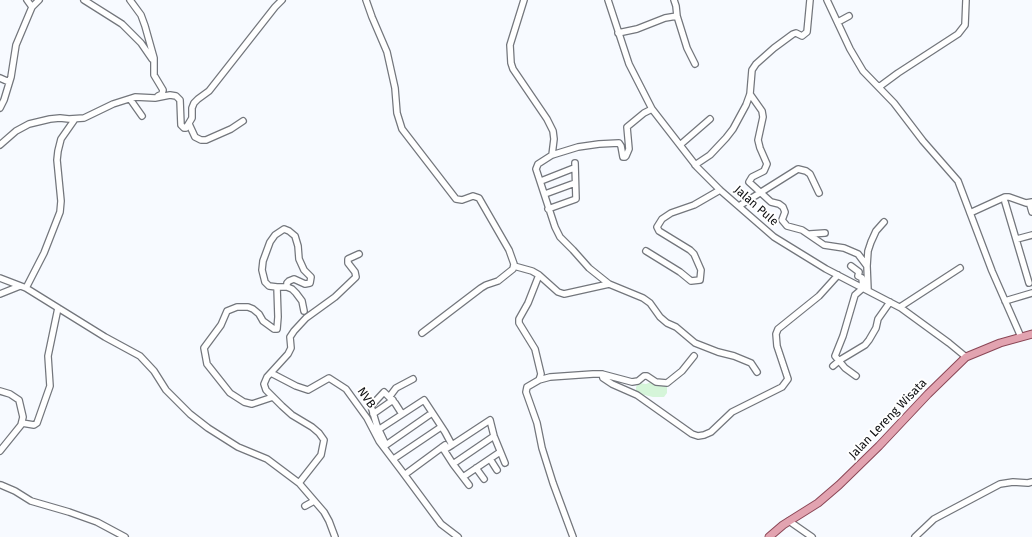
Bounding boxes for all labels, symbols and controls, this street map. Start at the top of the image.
street label: Jalan Pule [731,183,781,229]
street label: Jalan Lereng Wisata [846,376,930,462]
street label: NVB [354,385,378,411]

